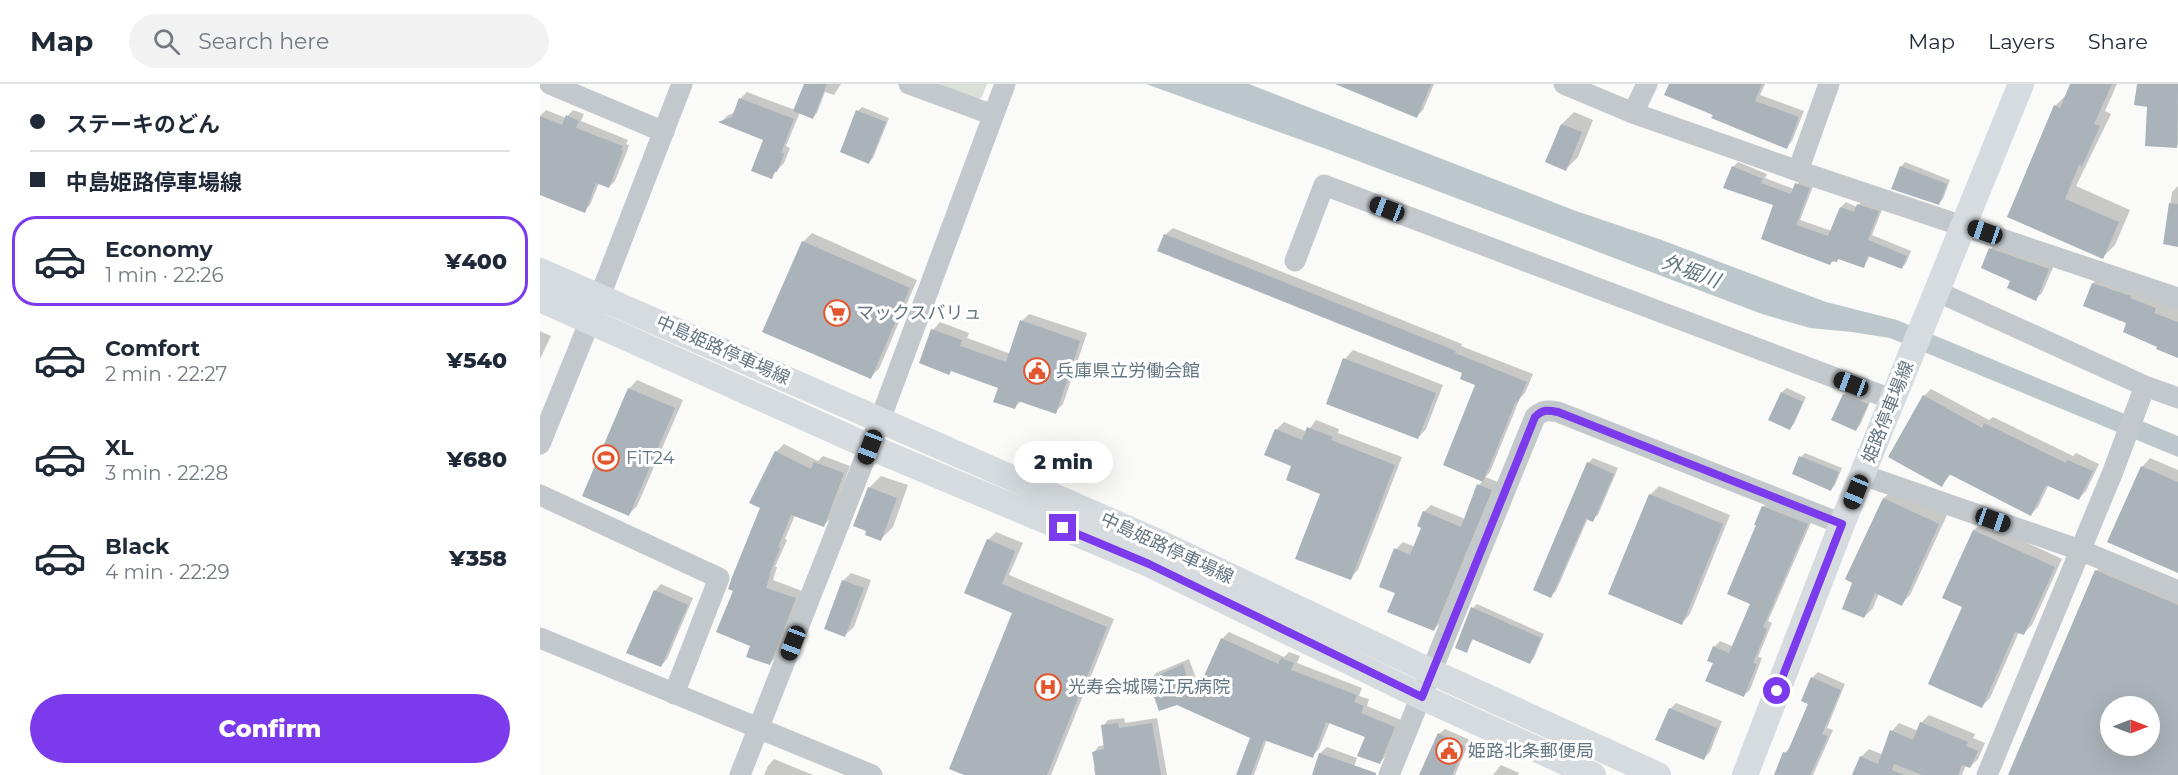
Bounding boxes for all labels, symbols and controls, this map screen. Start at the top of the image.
search box [129,14,549,68]
text: Map [30,24,93,58]
icon: search [150,25,183,58]
text: Search here [198,28,329,55]
text: Map [1908,29,1955,54]
text: Layers [1988,29,2055,54]
text: Share [2088,29,2148,54]
text: ステーキのどん [66,111,220,138]
text: 中島姫路停車場線 [66,169,242,196]
car [1367,194,1407,224]
car [1965,218,2005,246]
icon: car [33,234,87,288]
text: Economy [105,236,213,263]
text: ¥400 [445,248,507,275]
water label: 外堀川 [1659,249,1725,293]
text: 1 min · 22:26 [105,263,224,287]
supermarket icon: マックスバリュ [822,298,852,328]
place label: マックスバリュ [856,302,981,324]
street label: 中島姫路停車場線 [653,311,793,389]
icon: car [33,333,87,387]
text: Comfort [105,335,200,362]
text: ¥540 [447,347,507,374]
public building icon: 兵庫県立労働会館 [1022,356,1052,386]
street label: 姫路停車場線 [1858,358,1918,466]
place label: 兵庫県立労働会館 [1056,360,1200,382]
text: 2 min · 22:27 [105,362,227,386]
car [1831,369,1871,399]
car [855,427,885,467]
icon: car [33,432,87,486]
text: XL [105,434,134,461]
callout: 2 min [1014,441,1112,483]
sports icon: FiT24 [591,443,621,473]
text: ¥680 [447,446,507,473]
place label: FiT24 [626,447,675,469]
text: 2 min [1034,450,1093,474]
text: 3 min · 22:28 [105,461,228,485]
car [1841,472,1871,512]
car [1973,506,2013,534]
street label: 中島姫路停車場線 [1097,508,1237,588]
route end [1049,514,1076,541]
icon: car [33,531,87,585]
text: Black [105,533,169,560]
text: ¥358 [449,545,507,572]
text: 4 min · 22:29 [105,560,230,584]
car [778,623,808,663]
hospital icon: 光寿会城陽江尻病院 [1033,672,1063,702]
place label: 光寿会城陽江尻病院 [1068,676,1230,698]
route start [1763,677,1790,704]
button: Confirm [30,694,510,763]
north arrow [2100,696,2160,756]
map controls [2100,696,2160,756]
public building icon: 姫路北条郵便局 [1434,736,1464,766]
place label: 姫路北条郵便局 [1468,740,1594,762]

